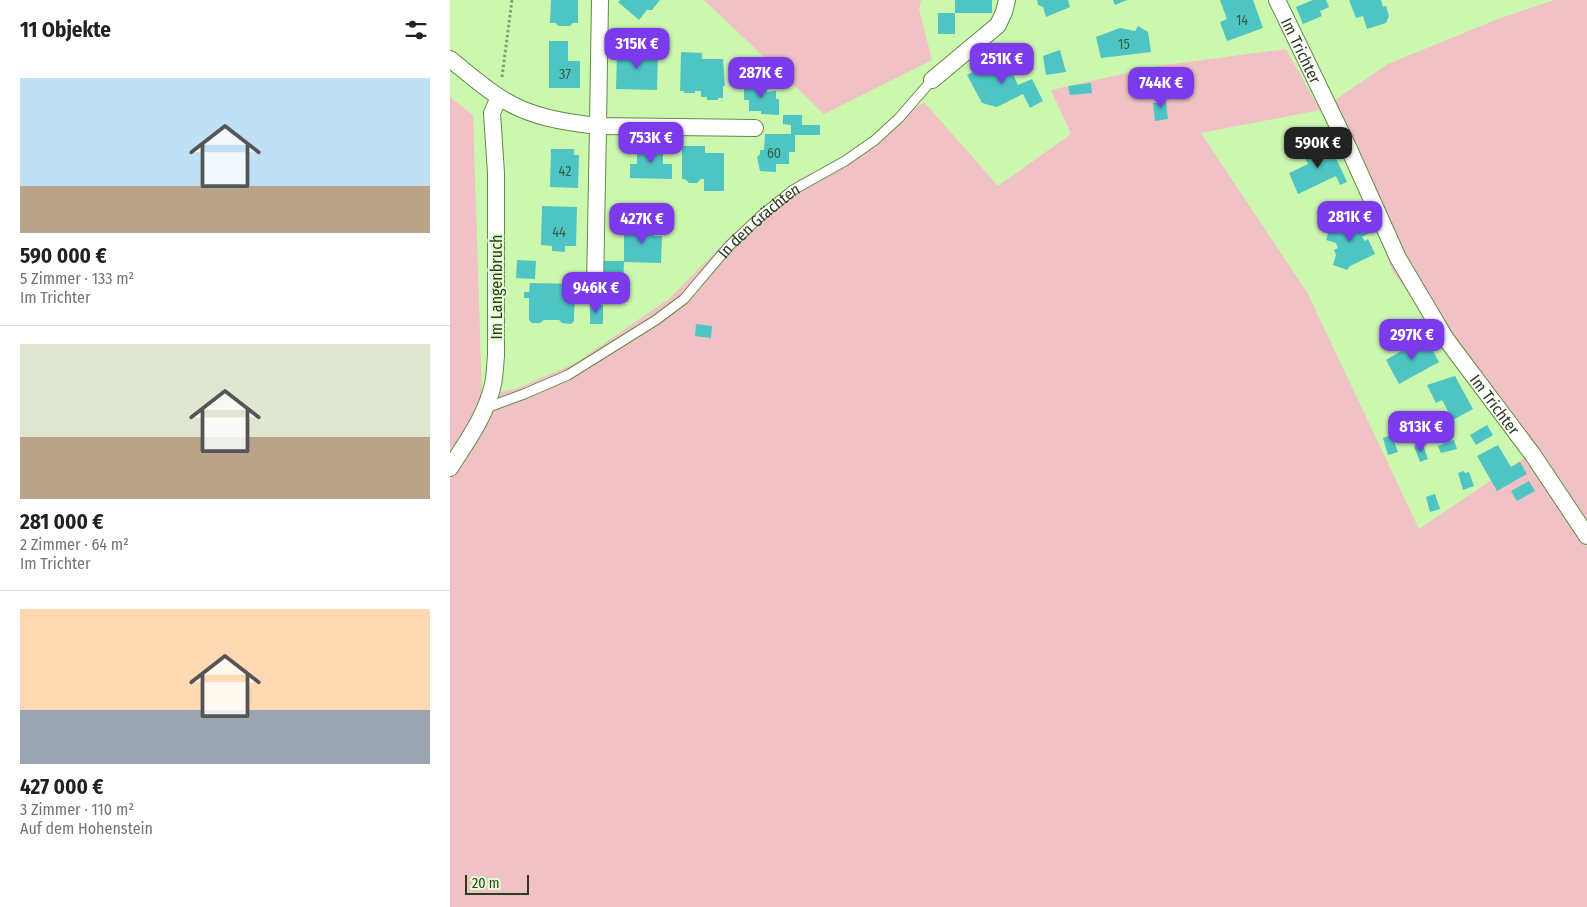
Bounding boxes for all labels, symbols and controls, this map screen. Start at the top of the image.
house number: 14 [1236,12,1248,29]
street label: Im Trichter [1277,14,1325,87]
icon: filters [402,16,430,44]
text: 11 Objekte [20,17,111,43]
pin: 315K € [596,28,678,70]
text: 315K € [615,34,659,53]
house number: 15 [1118,36,1130,53]
pin: 251K € [961,42,1043,85]
text: 251K € [981,49,1023,68]
pin: 287K € [720,56,802,99]
text: 287K € [739,63,783,82]
house number: 37 [559,66,571,83]
pin: 744K € [1120,66,1202,109]
text: 744K € [1139,73,1183,92]
icon: home [180,111,270,201]
pin: 753K € [610,121,692,164]
pin: 590K € [1277,126,1359,169]
text: 753K € [629,128,673,147]
text: 590K € [1295,133,1341,152]
house number: 60 [767,145,781,162]
house number: 42 [559,163,571,180]
street label: In den Grächten [714,179,803,262]
pin: 281K € [1309,200,1391,243]
pin: 427K € [601,202,683,245]
text: 281K € [1328,207,1372,226]
text: 427K € [620,209,664,228]
house number: 44 [552,224,566,241]
street label: Im Langenbruch [487,235,506,339]
text: 590 000 € [20,243,107,269]
text: 5 Zimmer · 133 m² [20,269,134,288]
pin: 946K € [555,272,637,314]
text: 946K € [573,278,619,297]
text: Im Trichter [20,288,91,307]
pin: 297K € [1371,318,1453,361]
text: 297K € [1390,325,1434,344]
street label: Im Trichter [1466,371,1524,439]
icon: home [180,376,270,466]
pin: 813K € [1380,410,1462,453]
text: 813K € [1399,417,1443,436]
text: 281 000 € [20,509,104,535]
text: 2 Zimmer · 64 m² [20,535,129,554]
text: Im Trichter [20,554,91,573]
icon: home [180,641,270,731]
text: 427 000 € [20,774,104,800]
text: 3 Zimmer · 110 m² [20,800,134,819]
text: Auf dem Hohenstein [20,819,153,838]
scale bar [465,872,529,895]
text: 20 m [472,875,500,892]

